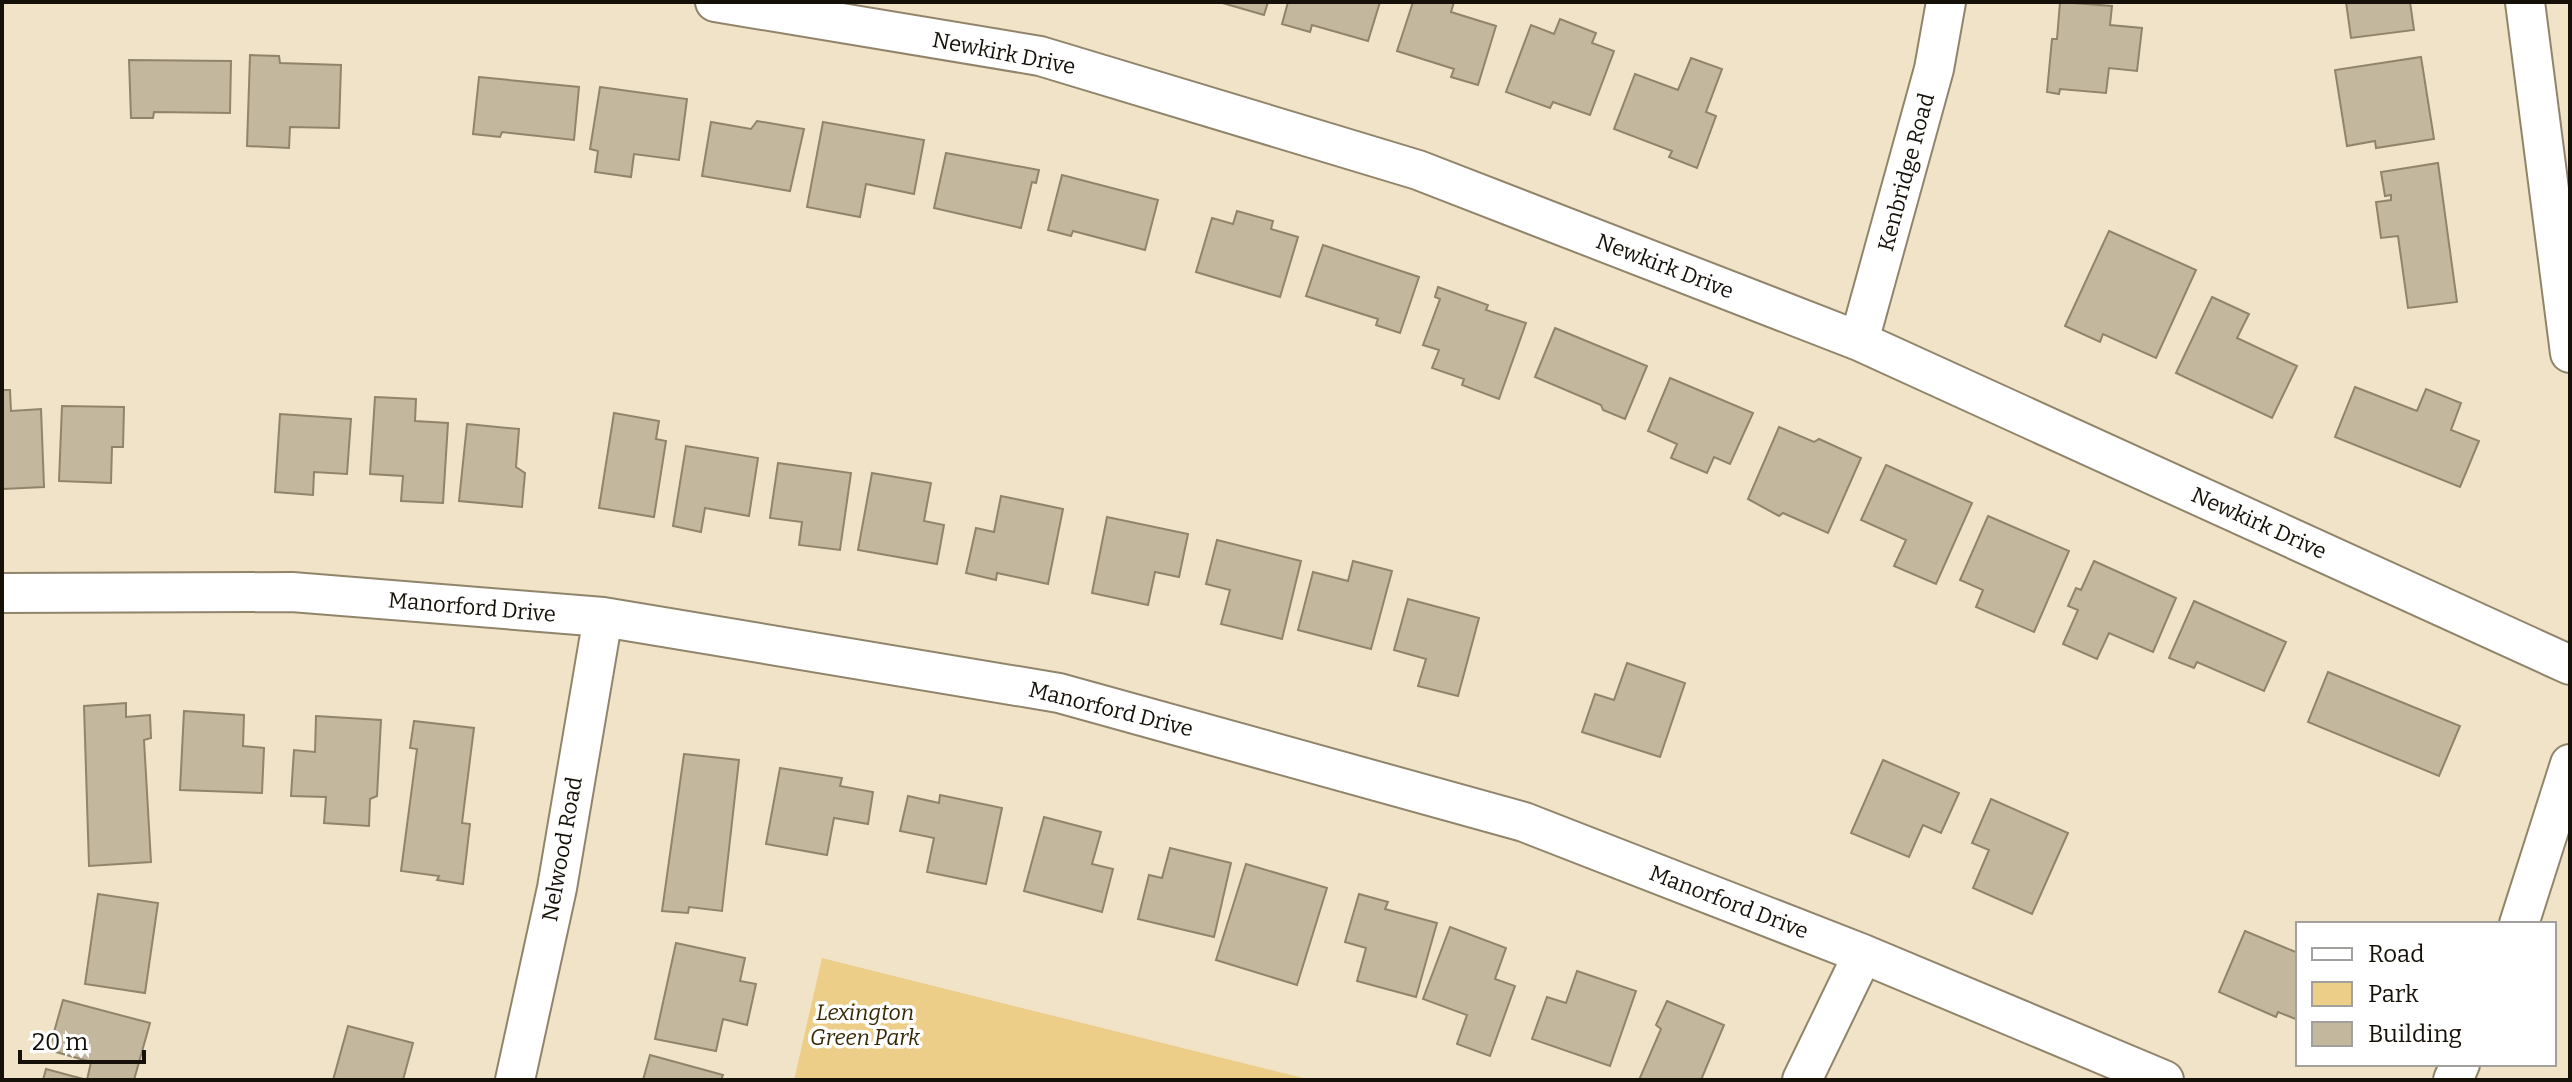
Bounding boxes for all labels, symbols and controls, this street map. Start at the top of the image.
street label: Newkirk Drive [930,26,1078,80]
street label: Kenbridge Road [1872,90,1940,254]
street label: Newkirk Drive [1592,227,1738,305]
street label: Newkirk Drive [2187,481,2331,565]
street label: Manorford Drive [387,586,557,628]
street label: Manorford Drive [1026,676,1196,742]
street label: Nelwood Road [536,774,588,924]
street label: Manorford Drive [1646,859,1812,945]
legend [2296,922,2556,1066]
text: Road [2368,940,2424,968]
text: Park [2368,980,2419,1008]
park label: Lexington Green Park [810,999,921,1051]
scale bar [20,1014,144,1064]
text: Building [2368,1020,2462,1048]
text: 20 m [32,1028,88,1056]

